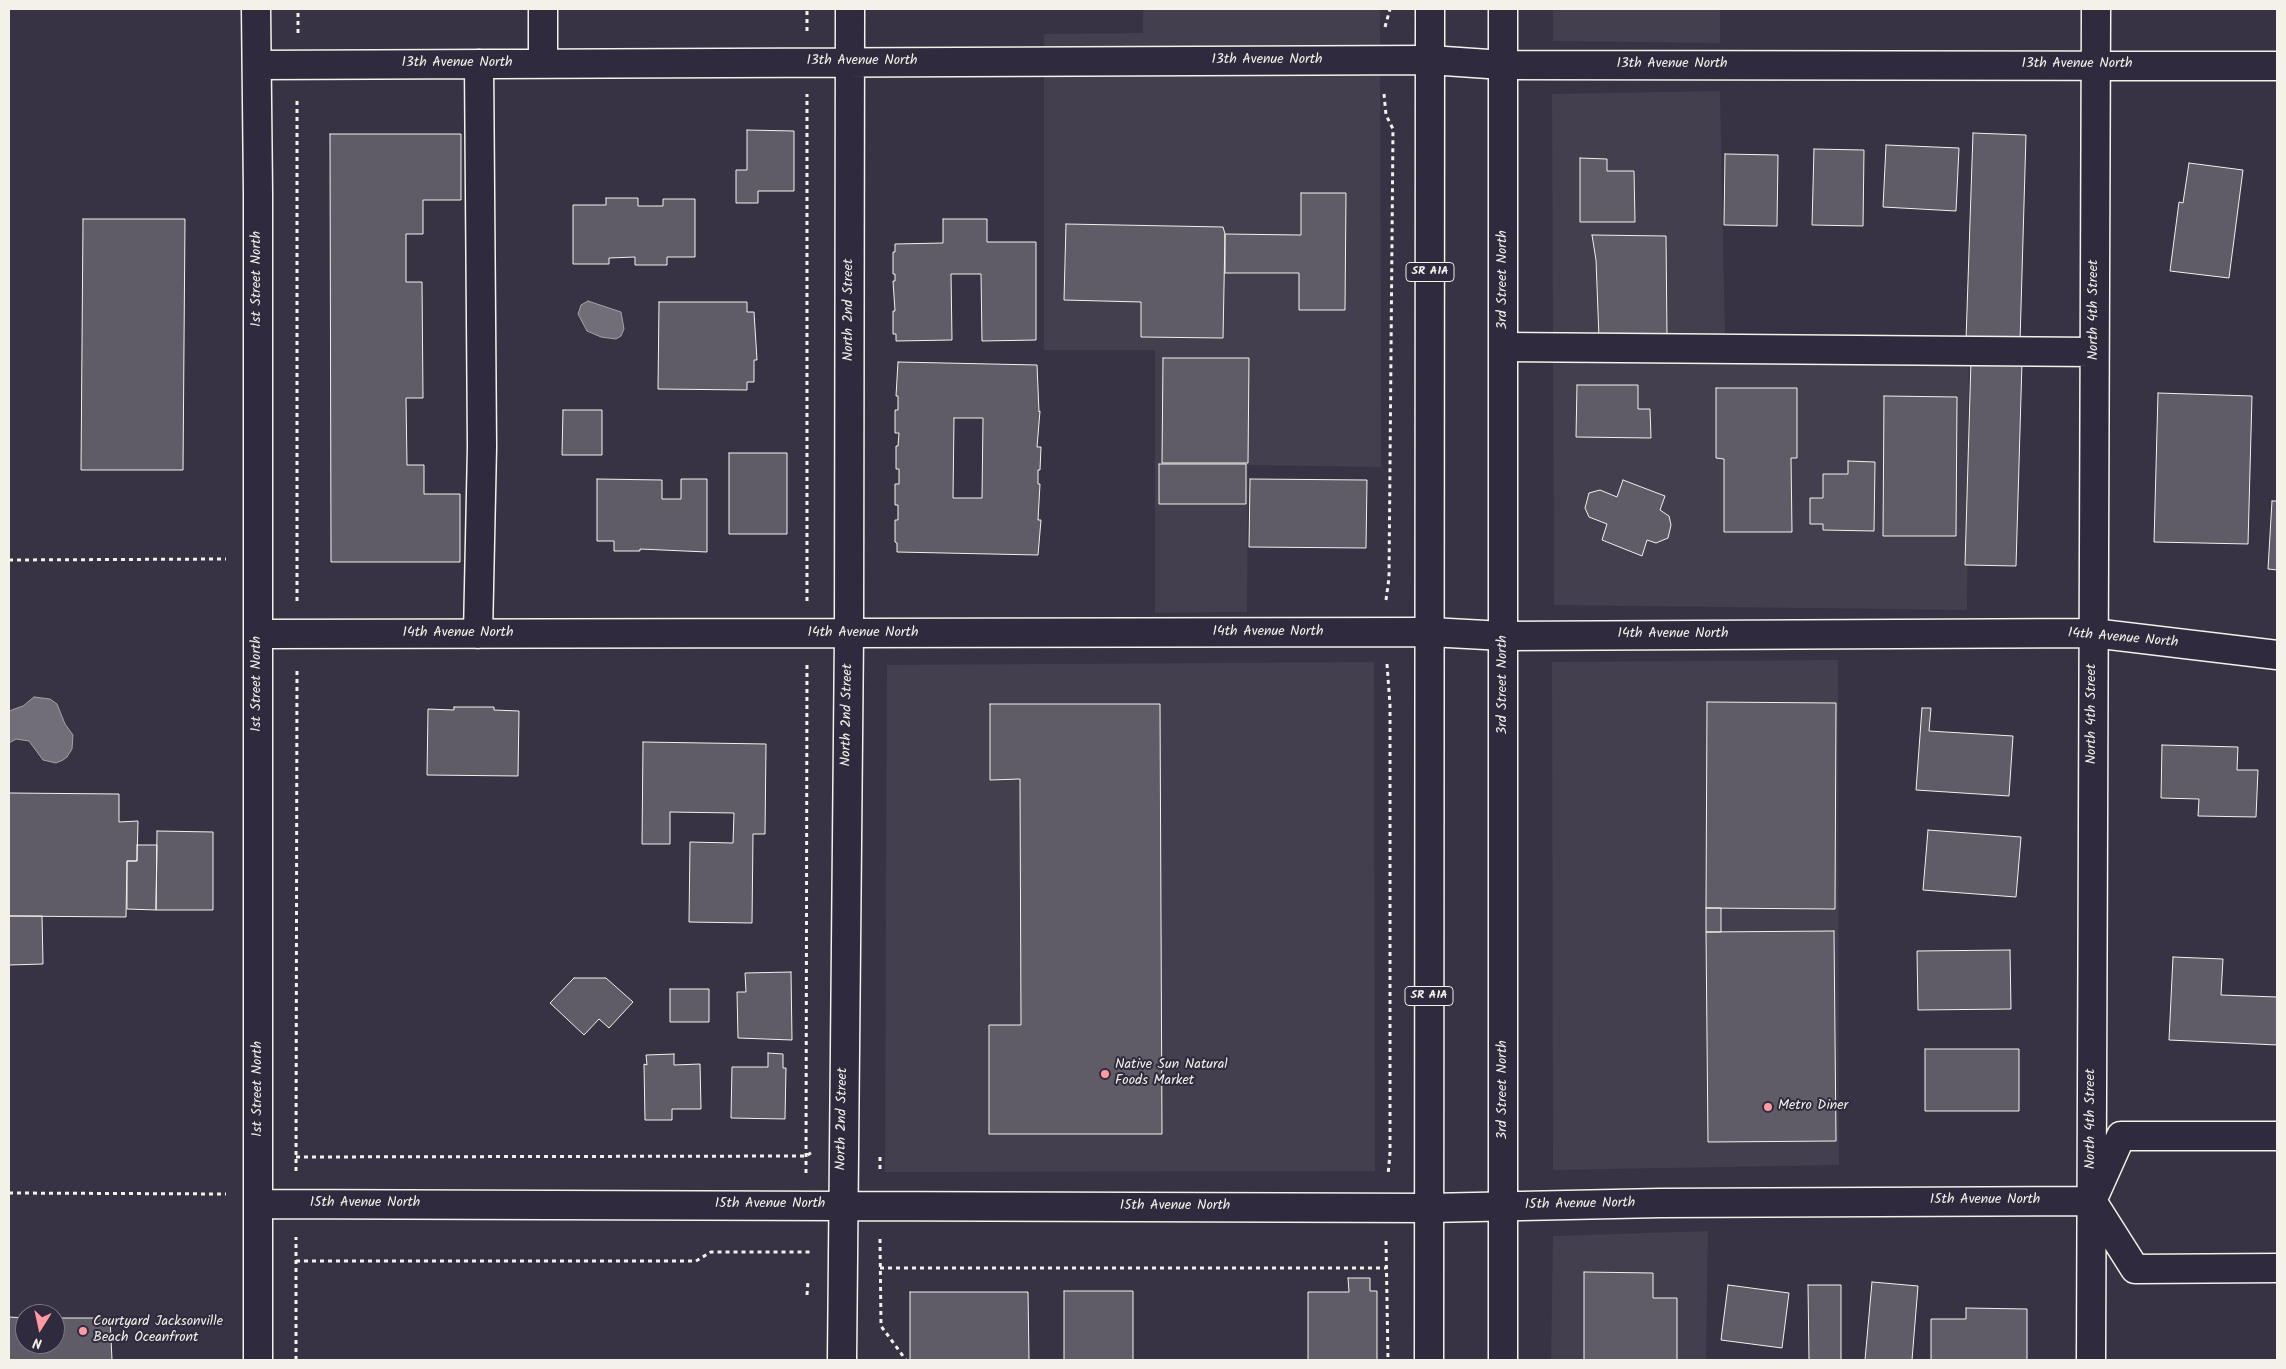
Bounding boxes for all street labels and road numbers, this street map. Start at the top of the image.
street label: 13th Avenue North [1211,53,1323,69]
street label: 13th Avenue North [806,54,918,70]
street label: 13th Avenue North [401,56,513,72]
street label: 13th Avenue North [1616,57,1728,73]
street label: 13th Avenue North [2021,57,2133,73]
street label: 3rd Street North [1496,230,1512,330]
street label: 1st Street North [250,231,266,327]
street label: North 2nd Street [842,259,858,361]
street label: North 4th Street [2087,260,2103,360]
road number: SR A1A [1406,262,1454,282]
street label: 14th Avenue North [1213,625,1323,641]
street label: 14th Avenue North [403,626,513,642]
street label: 14th Avenue North [808,626,918,642]
street label: 14th Avenue North [2067,626,2179,652]
street label: 14th Avenue North [1618,627,1728,643]
street label: 3rd Street North [1496,635,1512,735]
street label: 1st Street North [250,636,266,732]
street label: North 2nd Street [839,664,857,766]
street label: North 4th Street [2085,664,2101,764]
road number: SR A1A [1405,986,1453,1006]
street label: 3rd Street North [1496,1040,1512,1140]
street label: 1st Street North [251,1041,267,1137]
street label: North 2nd Street [834,1068,852,1170]
street label: North 4th Street [2084,1069,2100,1169]
street label: 15th Avenue North [1930,1193,2040,1209]
street label: 15th Avenue North [310,1196,420,1212]
street label: 15th Avenue North [1525,1196,1635,1214]
street label: 15th Avenue North [715,1197,825,1213]
street label: 15th Avenue North [1120,1199,1230,1215]

